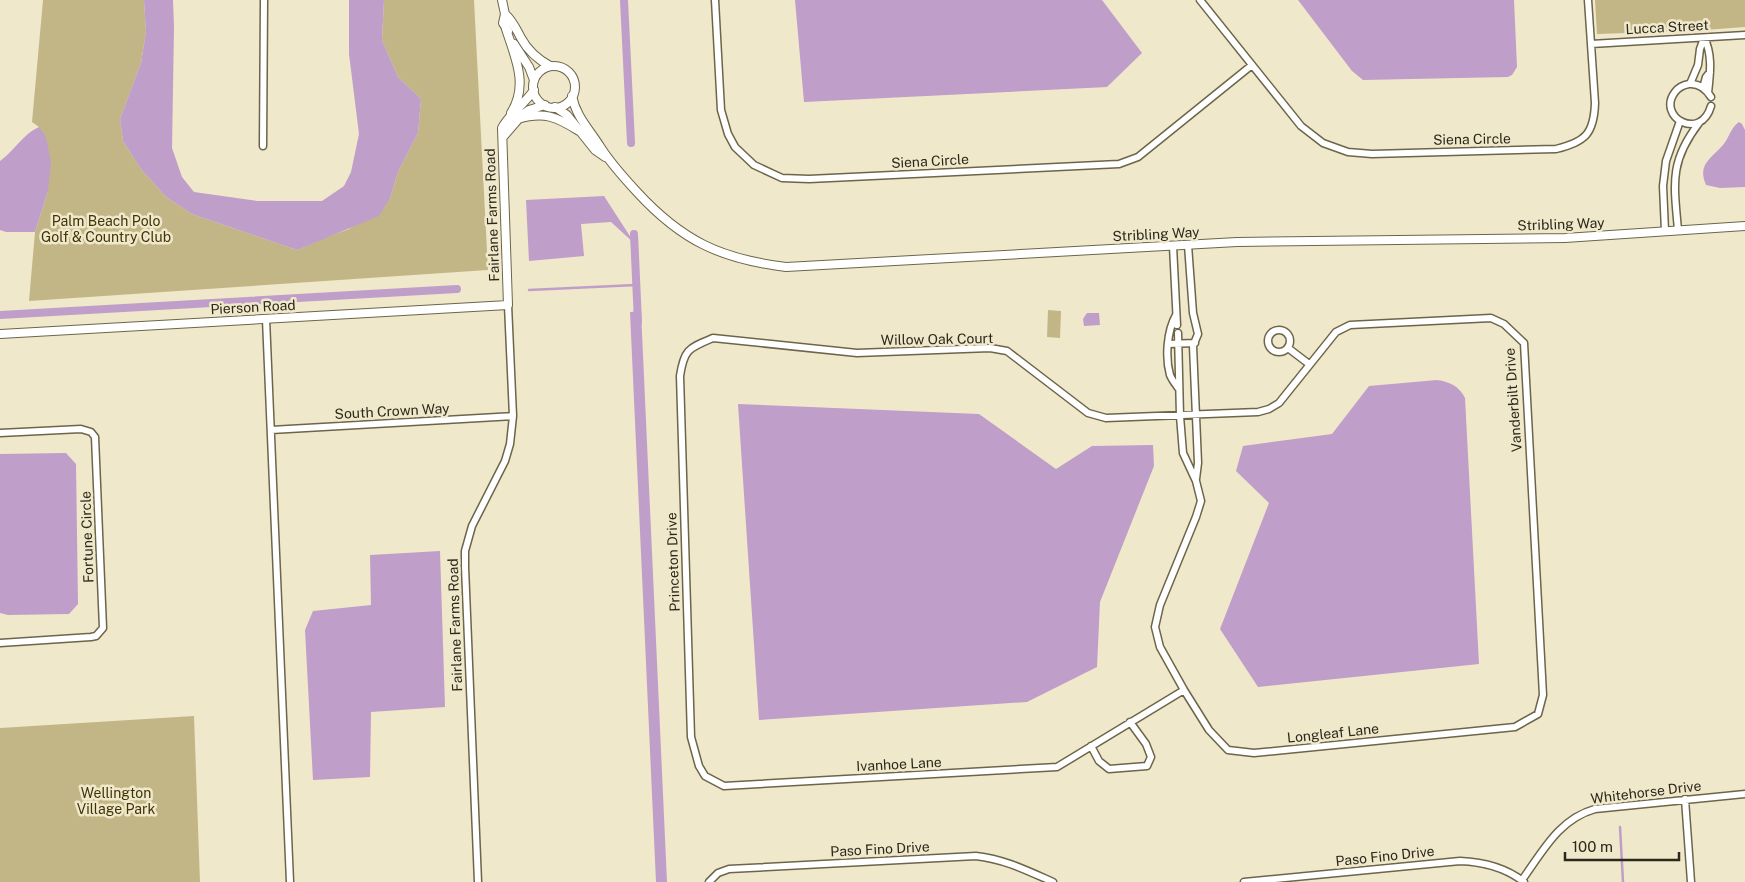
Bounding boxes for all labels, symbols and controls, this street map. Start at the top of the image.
street label: Lucca Street [1625,17,1709,37]
street label: Siena Circle [1433,130,1511,148]
street label: Fairlane Farms Road [482,148,502,282]
street label: Siena Circle [891,151,969,171]
park label: Palm Beach Polo Golf & Country Club [41,213,171,245]
street label: Stribling Way [1517,214,1605,234]
street label: Stribling Way [1112,224,1200,244]
street label: Pierson Road [210,297,296,317]
street label: Willow Oak Court [881,330,993,348]
street label: Vanderbilt Drive [1501,347,1525,453]
street label: South Crown Way [334,400,450,422]
street label: Fortune Circle [77,491,97,583]
street label: Princeton Drive [663,512,683,612]
street label: Fairlane Farms Road [445,558,465,692]
street label: Longleaf Lane [1286,720,1380,746]
street label: Ivanhoe Lane [856,754,942,774]
street label: Whitehorse Drive [1590,777,1702,807]
park label: Wellington Village Park [77,785,155,817]
scale bar [1565,830,1679,862]
street label: Paso Fino Drive [830,838,930,860]
text: 100 m [1572,838,1613,855]
street label: Paso Fino Drive [1335,843,1435,869]

